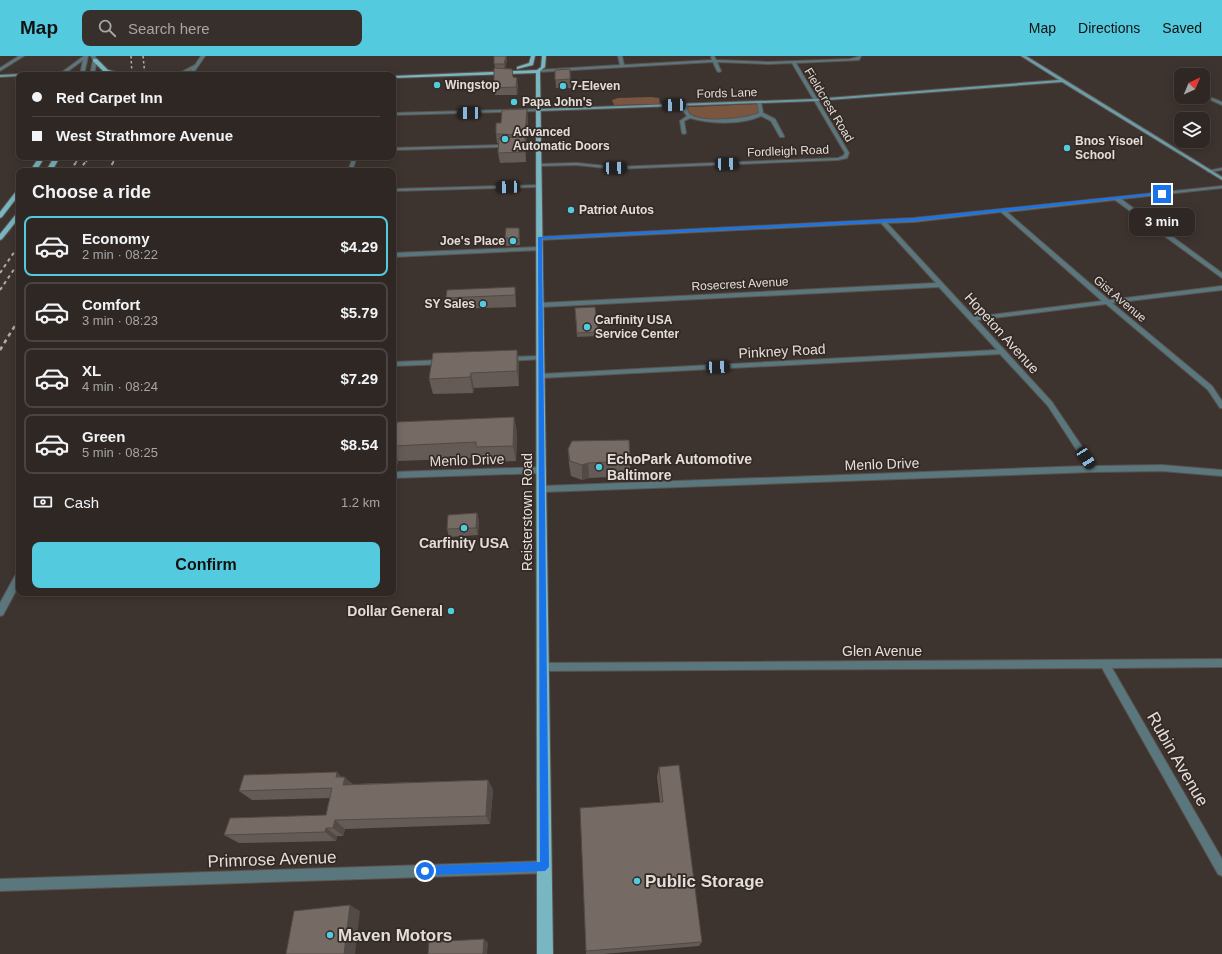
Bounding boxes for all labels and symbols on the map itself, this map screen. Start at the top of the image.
street label: Fieldcrest Road [801,65,857,145]
north arrow [1174,68,1210,104]
place label: Wingstop [445,78,500,92]
place label: 7-Eleven [571,79,620,93]
marker: Wingstop [432,80,442,90]
marker: 7-Eleven [558,81,568,91]
street label: Fords Lane [696,85,758,101]
place label: Papa John's [522,95,593,109]
marker: Papa John's [509,97,519,107]
car [662,99,686,111]
car [457,107,481,119]
place label: Advanced Automatic Doors [513,125,610,153]
marker: Advanced Automatic Doors [500,134,510,144]
place label: Bnos Yisoel School [1075,134,1143,162]
street label: Fordleigh Road [747,143,829,159]
marker: Bnos Yisoel School [1062,143,1072,153]
car [715,158,739,170]
car [603,162,627,174]
car [496,181,520,193]
route end [1153,185,1171,203]
place label: Patriot Autos [579,203,654,217]
marker: Patriot Autos [566,205,576,215]
callout: 3 min [1129,208,1195,236]
place label: Joe's Place [440,234,505,248]
marker: Joe's Place [508,236,518,246]
street label: Gist Avenue [1091,273,1149,325]
street label: Rosecrest Avenue [691,274,789,294]
street label: Hopeton Avenue [962,289,1043,377]
place label: SY Sales [425,297,475,311]
marker: SY Sales [478,299,488,309]
place label: Carfinity USA Service Center [595,313,679,341]
marker: Carfinity USA Service Center [582,322,592,332]
street label: Pinkney Road [738,341,826,361]
car [706,360,730,374]
car [1074,445,1098,471]
street label: Menlo Drive [429,451,505,469]
place label: EchoPark Automotive Baltimore [607,451,752,483]
street label: Reisterstown Road [519,453,535,571]
street label: Menlo Drive [844,455,920,473]
marker: EchoPark Automotive Baltimore [594,462,604,472]
marker: Carfinity USA [459,523,469,533]
place label: Carfinity USA [419,535,509,551]
place label: Dollar General [347,603,443,619]
marker: Dollar General [446,606,456,616]
street label: Glen Avenue [842,643,922,659]
street label: Rubin Avenue [1143,709,1212,810]
street label: Primrose Avenue [207,848,337,871]
route start [416,862,434,880]
place label: Public Storage [645,872,764,891]
marker: Public Storage [632,876,642,886]
place label: Maven Motors [338,926,452,945]
marker: Maven Motors [325,930,335,940]

